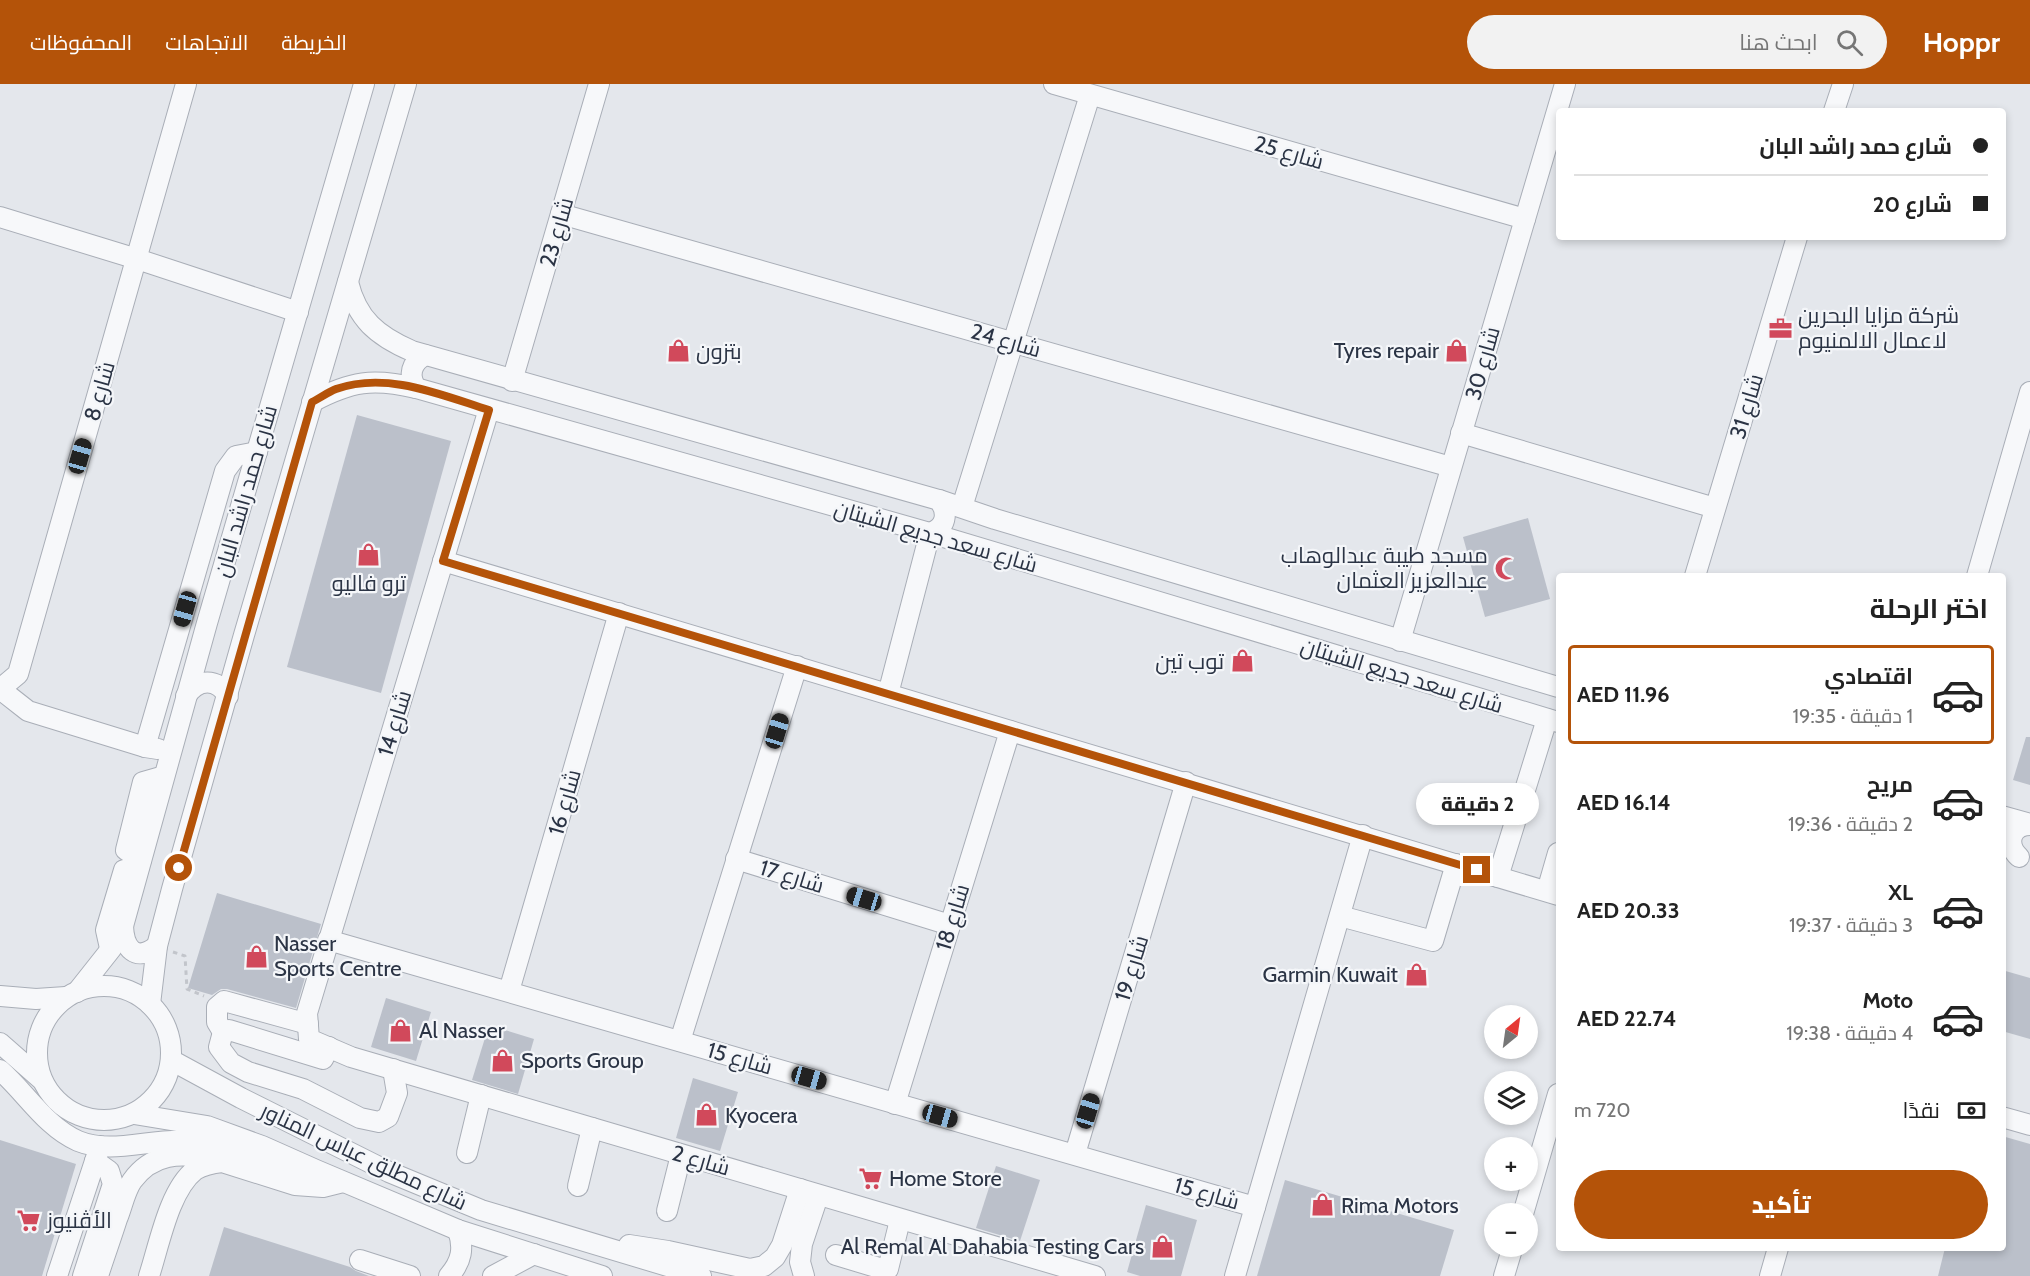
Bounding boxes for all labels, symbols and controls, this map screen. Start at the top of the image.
search box [1467,15,1887,69]
text: Hoppr [1923,25,2000,59]
icon: search [1833,26,1866,59]
text: ابحث هنا [1739,29,1818,56]
text: المحفوظات [30,30,132,55]
text: الاتجاهات [165,30,248,55]
text: الخريطة [281,30,347,55]
street label: شارع 25 [1251,130,1327,176]
text: شارع حمد راشد البان [1760,133,1952,160]
text: شارع 20 [1873,191,1952,218]
street label: شارع 23 [534,194,580,270]
place label: شركة مزايا البحرين لاعمال الالمنيوم [1798,302,1959,356]
office icon: شركة مزايا البحرين لاعمال الالمنيوم [1767,315,1793,341]
street label: شارع 24 [967,318,1044,364]
street label: شارع 30 [1459,323,1507,403]
place label: Tyres repair [1334,337,1439,364]
shop icon: Tyres repair [1444,337,1470,363]
shop icon: بتزون [665,338,691,364]
place label: بتزون [696,338,742,365]
street label: شارع 8 [78,358,122,424]
street label: شارع 31 [1724,370,1770,442]
street label: شارع حمد راشد البان [208,402,284,580]
car [66,436,94,476]
street label: شارع سعد جديع الشيتان [831,495,1041,579]
shop icon: ترو فاليو [356,541,382,567]
place label: مسجد طيبة عبدالوهاب عبدالعزيز العثمان [1281,542,1488,594]
mosque icon: مسجد طيبة عبدالوهاب عبدالعزيز العثمان [1493,555,1519,581]
place label: ترو فاليو [332,570,406,597]
car [171,589,199,629]
text: اختر الرحلة [1870,592,1988,625]
street label: شارع سعد جديع الشيتان [1297,632,1506,720]
place label: توب تين [1155,648,1224,675]
shop icon: توب تين [1229,648,1255,674]
text: اقتصادي [1824,663,1913,690]
icon: car [1931,668,1985,722]
text: AED 11.96 [1577,681,1670,708]
street label: شارع 14 [372,687,418,760]
text: 1 دقيقة · 19:35 [1793,704,1913,728]
car [763,711,791,751]
street label: شارع 16 [542,766,588,838]
text: مريح [1867,771,1913,798]
icon: car [1931,776,1985,830]
callout: 2 دقيقة [1416,783,1538,825]
text: AED 16.14 [1577,789,1671,816]
text: 2 دقيقة [1441,792,1514,816]
text: 2 دقيقة · 19:36 [1788,812,1913,836]
route start [165,854,192,881]
street label: شارع 17 [756,854,827,900]
route end [1463,856,1490,883]
text: XL [1888,879,1913,906]
street label: شارع 18 [930,881,976,954]
icon: car [1931,884,1985,938]
car [844,885,884,913]
text: AED 20.33 [1577,897,1680,924]
text: 3 دقيقة · 19:37 [1789,913,1913,937]
place label: Nasser Sports Centre [274,930,401,982]
street label: شارع 19 [1109,932,1155,1005]
shop icon: Nasser Sports Centre [243,943,269,969]
place label: Garmin Kuwait [1263,961,1399,988]
shop icon: Garmin Kuwait [1403,961,1429,987]
text: Moto [1862,987,1913,1014]
icon: car [1931,992,1985,1046]
north arrow [1484,1005,1538,1059]
map controls [1484,1005,1538,1257]
text: AED 22.74 [1577,1005,1676,1032]
shop icon: Al Nasser [388,1017,414,1043]
place label: Al Nasser [419,1017,505,1044]
text: 4 دقيقة · 19:38 [1786,1021,1913,1045]
street label: شارع 15 [704,1036,776,1082]
shop icon: Sports Group [490,1047,516,1073]
place label: Sports Group [521,1047,644,1074]
car [789,1064,829,1092]
button: layers [1484,1071,1538,1125]
car [1074,1091,1102,1131]
icon: cash [1955,1094,1988,1127]
street label: شارع مطلق عباس المناور [254,1096,471,1217]
text: نقدًا [1902,1097,1940,1124]
text: 720 m [1574,1098,1631,1122]
shop icon: Kyocera [694,1102,720,1128]
place label: Kyocera [725,1102,798,1129]
car [920,1102,960,1130]
button: + [1484,1137,1538,1191]
street label: شارع 2 [668,1139,733,1183]
supermarket icon: Home Store [858,1165,884,1191]
place label: Home Store [889,1165,1002,1192]
button: تأكيد [1574,1170,1988,1239]
street label: شارع 15 [1171,1171,1243,1217]
shop icon: Rima Motors [1310,1192,1336,1218]
place label: Rima Motors [1341,1192,1459,1219]
button: − [1484,1203,1538,1257]
supermarket icon: الأڤنيوز [16,1207,42,1233]
place label: الأڤنيوز [45,1207,112,1234]
place label: Al Remal Al Dahabia Testing Cars [841,1233,1144,1260]
shop icon: Al Remal Al Dahabia Testing Cars [1149,1233,1175,1259]

